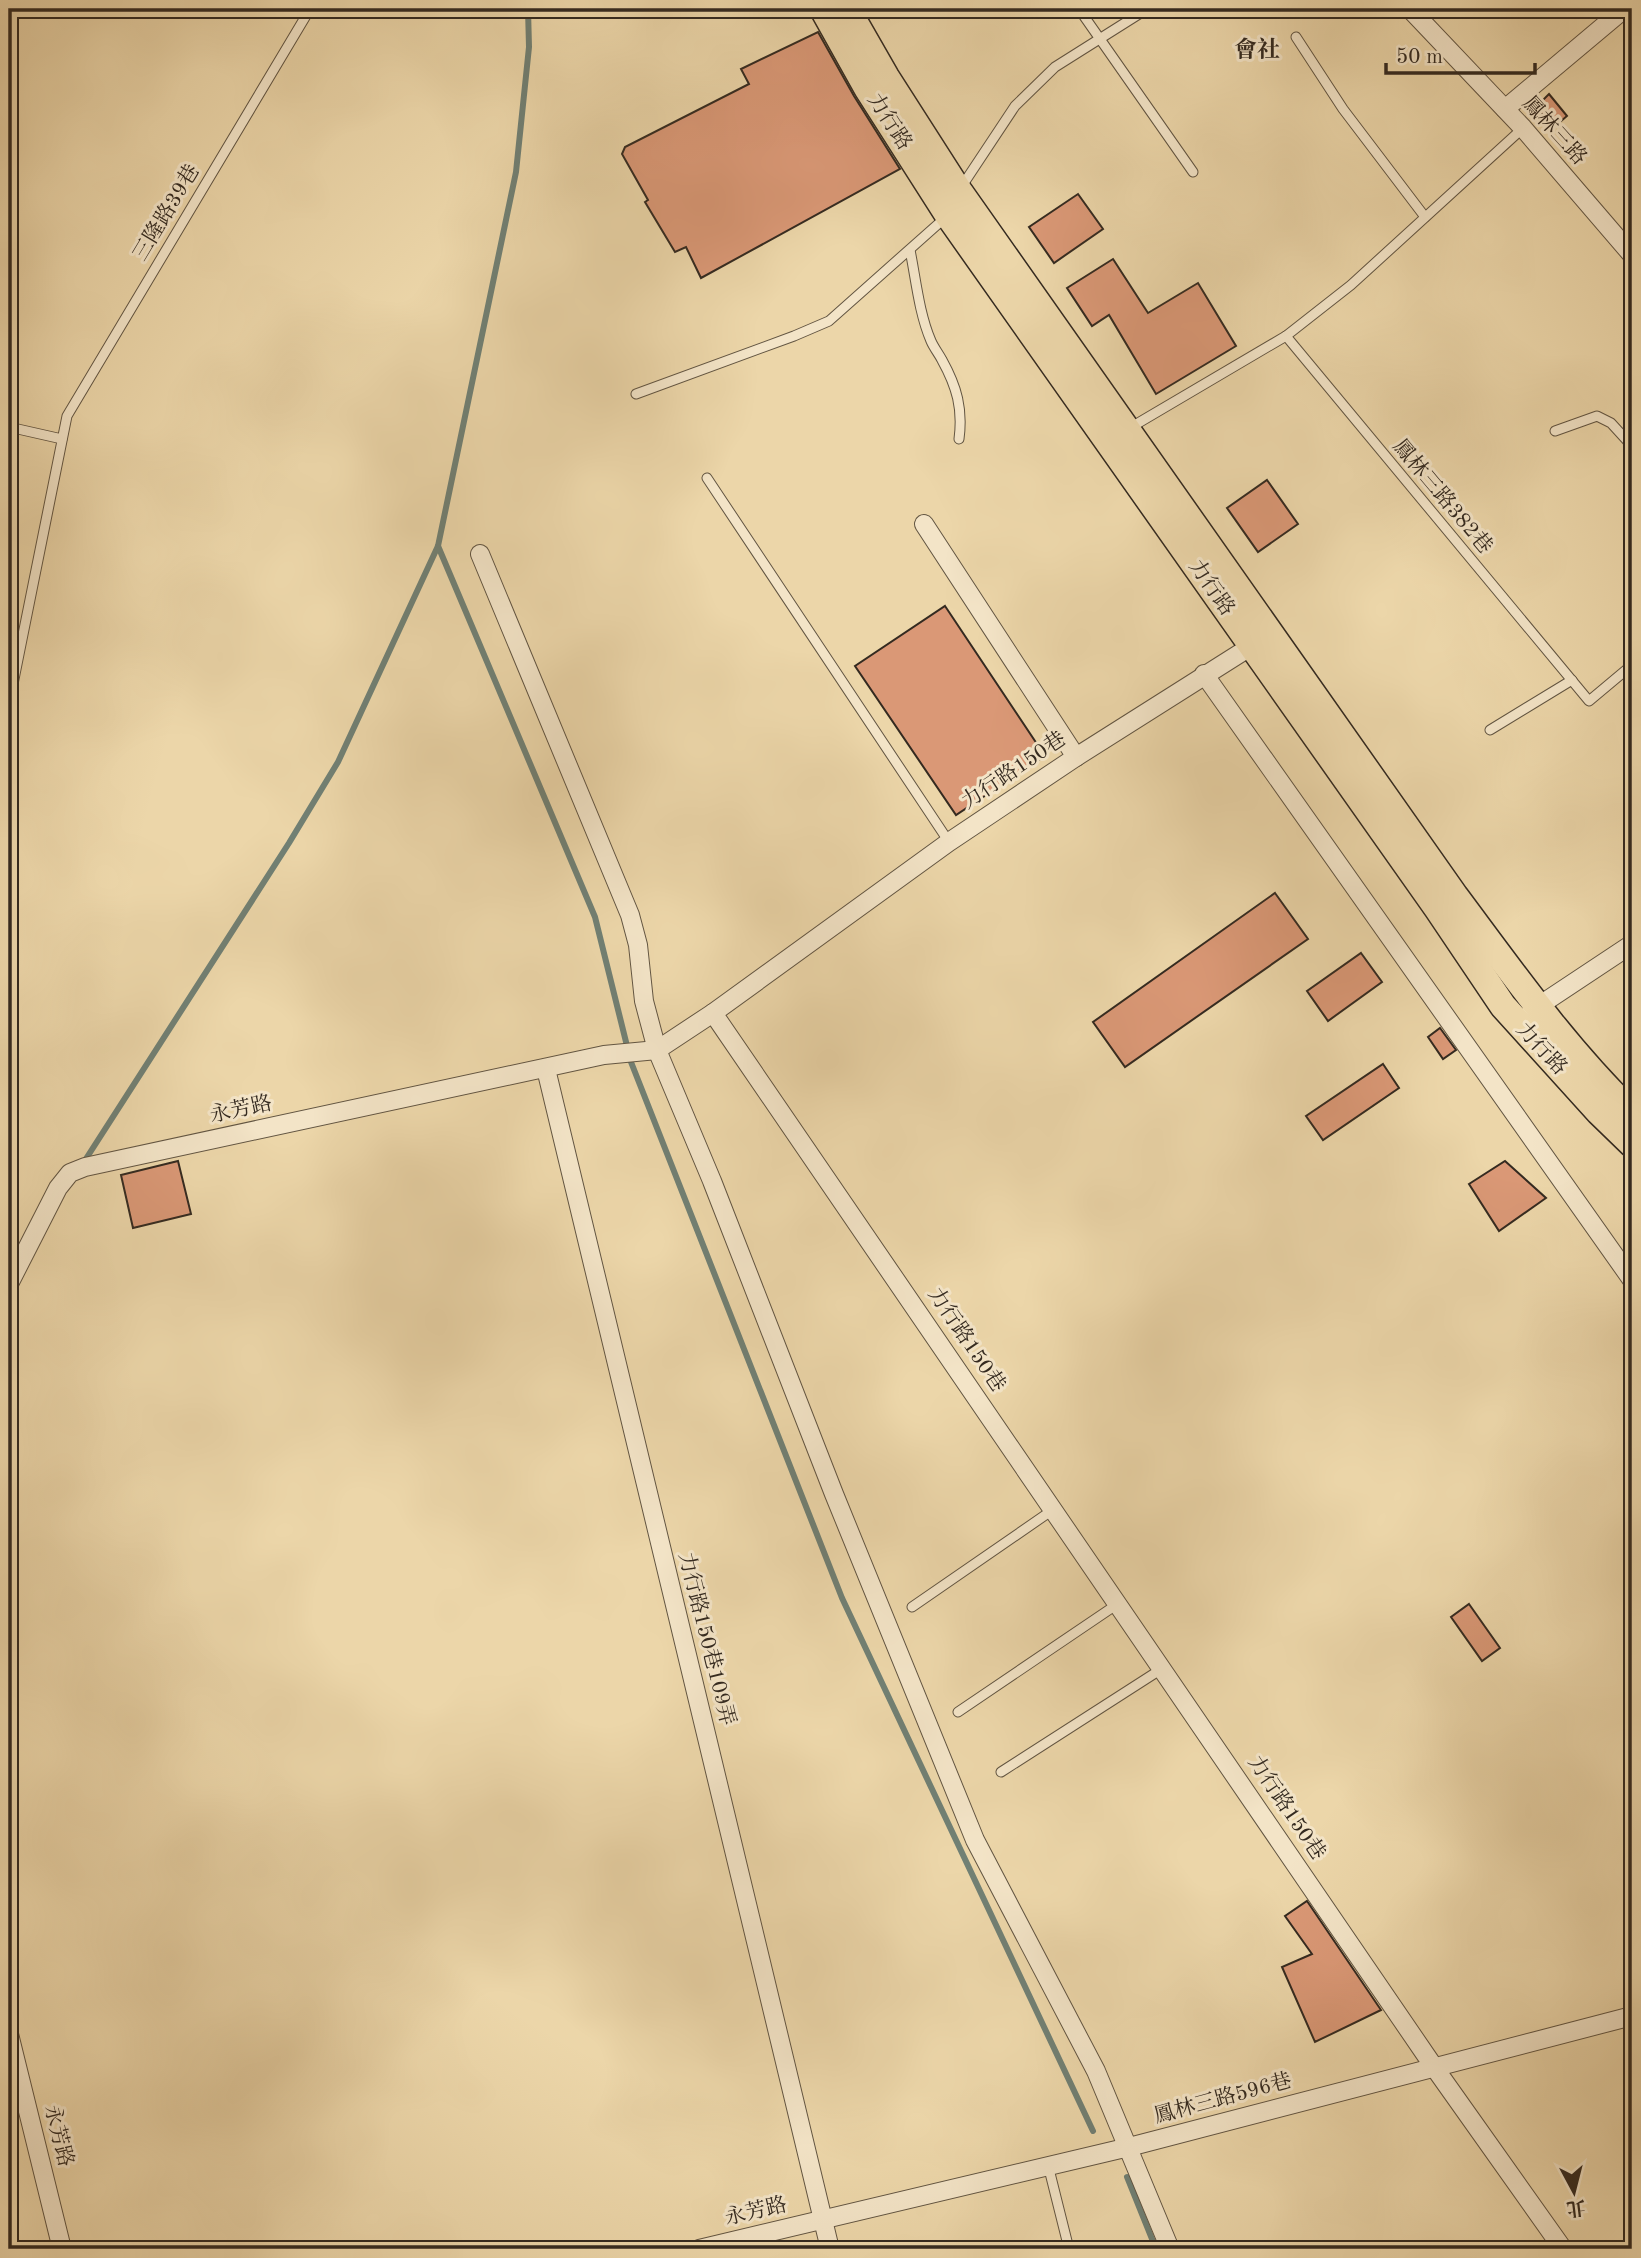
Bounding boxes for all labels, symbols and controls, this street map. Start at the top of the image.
scale bar [1386,32,1534,76]
district label: 會社 [1234,37,1280,62]
text: 50 m [1396,47,1443,68]
street label: 力行路 [863,89,917,154]
street label: 鳳林三路 [1518,91,1591,169]
street label: 三隆路39巷 [128,160,204,265]
street label: 鳳林三路382巷 [1388,435,1497,558]
street label: 力行路 [1184,555,1239,620]
street label: 力行路150巷 [957,727,1070,813]
street label: 力行路 [1512,1017,1572,1079]
street label: 永芳路 [208,1091,274,1127]
street label: 力行路150巷 [924,1283,1010,1396]
street label: 力行路150巷109弄 [674,1550,740,1728]
street label: 力行路150巷 [1244,1751,1330,1864]
street label: 鳳林三路596巷 [1151,2069,1294,2127]
street label: 永芳路 [40,2102,78,2169]
north arrow [1540,2156,1610,2226]
street label: 永芳路 [722,2193,789,2229]
text: 北 [1565,2196,1587,2219]

